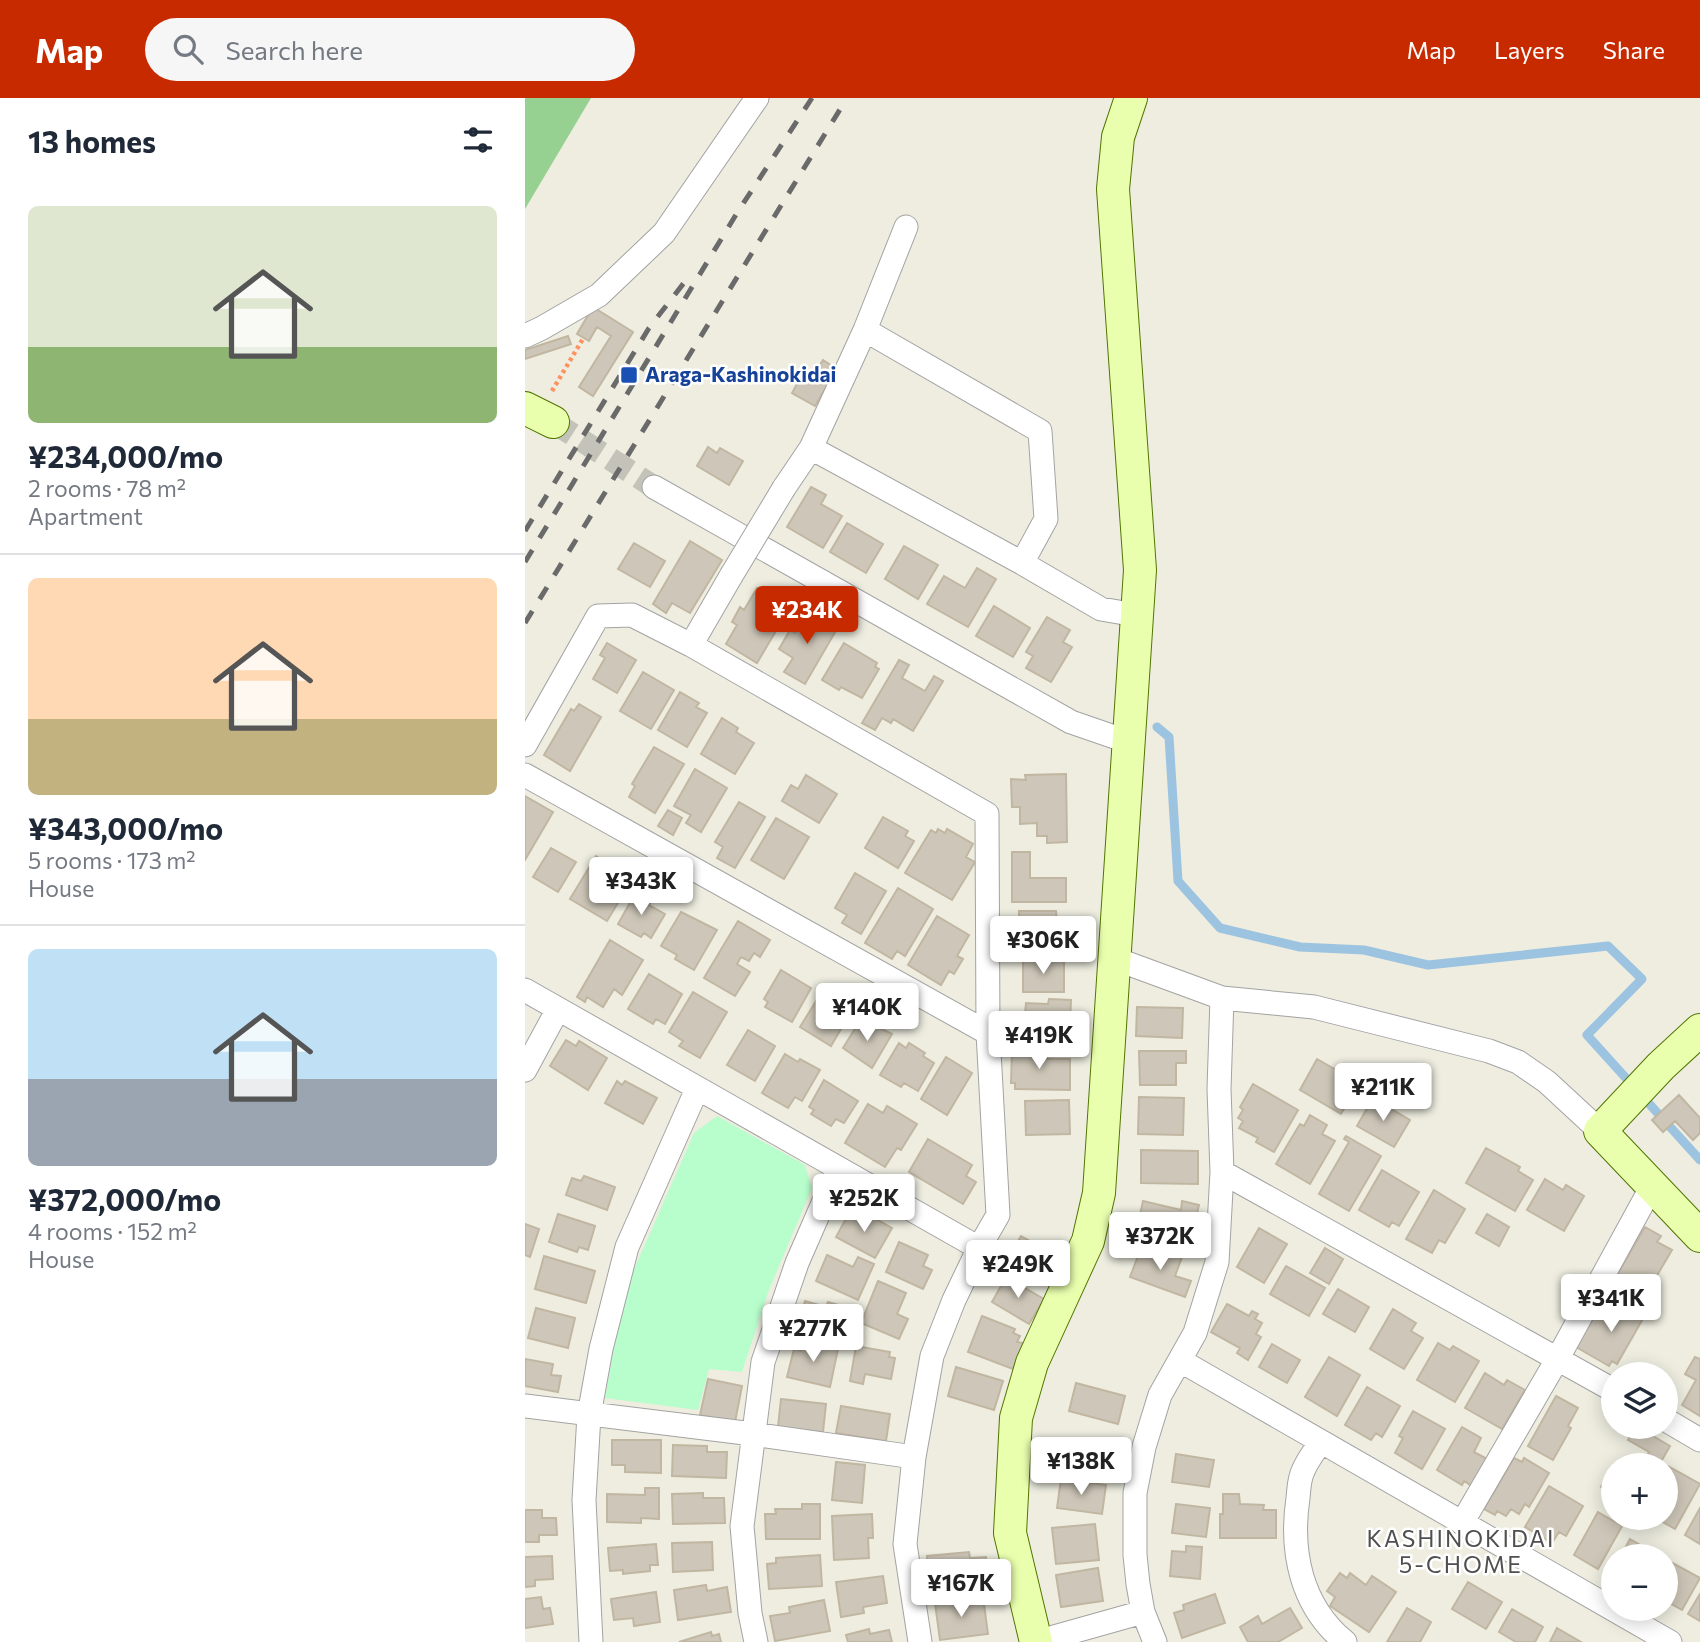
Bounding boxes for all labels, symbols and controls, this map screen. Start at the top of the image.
search box [145,18,635,81]
text: Map [35,29,103,70]
icon: search [169,30,207,68]
text: Search here [225,34,363,65]
text: Map [1407,35,1456,64]
text: Layers [1494,35,1565,64]
text: Share [1603,35,1665,64]
icon: filters [459,121,497,159]
text: 13 homes [28,122,156,159]
icon: home [200,251,326,377]
place label: Araga-Kashinokidai [645,361,836,386]
marker: Araga-Kashinokidai [619,365,639,385]
text: ¥234,000/mo [28,437,223,474]
text: 2 rooms · 78 m² [28,474,186,502]
text: Apartment [28,502,143,530]
pin: ¥234K [758,587,856,646]
text: ¥234K [771,595,843,623]
icon: home [200,623,326,749]
text: ¥343,000/mo [28,809,223,846]
text: 5 rooms · 173 m² [28,846,195,874]
pin: ¥343K [592,858,690,917]
text: ¥343K [605,866,677,894]
text: House [28,874,94,902]
pin: ¥306K [994,916,1092,976]
text: ¥306K [1006,925,1080,953]
pin: ¥140K [818,984,916,1043]
text: ¥140K [832,992,902,1020]
icon: home [200,994,326,1120]
pin: ¥419K [990,1012,1088,1071]
text: ¥419K [1004,1020,1074,1048]
pin: ¥211K [1334,1063,1432,1123]
text: ¥211K [1351,1072,1415,1100]
pin: ¥252K [815,1174,913,1234]
text: ¥372,000/mo [28,1180,221,1217]
text: ¥252K [829,1183,899,1211]
pin: ¥372K [1111,1212,1209,1272]
text: 4 rooms · 152 m² [28,1217,197,1245]
text: ¥372K [1125,1221,1195,1249]
pin: ¥249K [969,1240,1067,1300]
text: House [28,1245,94,1273]
text: ¥249K [982,1249,1054,1277]
pin: ¥341K [1562,1274,1660,1334]
text: ¥341K [1577,1283,1645,1311]
pin: ¥277K [764,1304,862,1364]
text: ¥277K [778,1313,848,1341]
map controls [1601,1362,1678,1621]
button: layers [1601,1362,1678,1439]
pin: ¥138K [1032,1438,1130,1497]
text: ¥138K [1047,1446,1115,1474]
button: + [1601,1453,1678,1530]
district label: KASHINOKIDAI 5-CHOME [1366,1524,1556,1578]
button: − [1601,1544,1678,1621]
pin: ¥167K [912,1560,1010,1619]
text: ¥167K [927,1568,995,1596]

